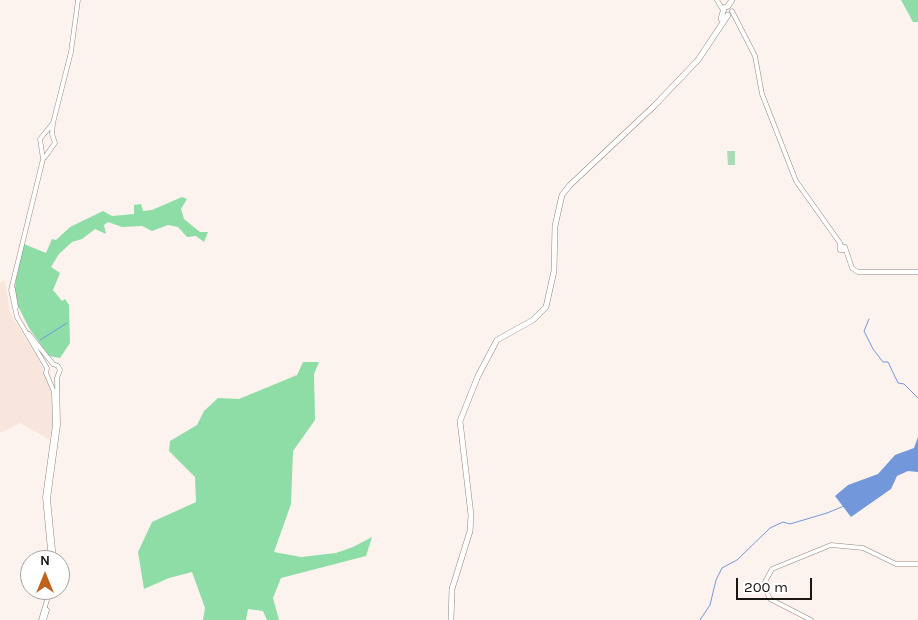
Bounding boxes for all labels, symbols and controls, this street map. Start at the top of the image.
north arrow [20,550,70,600]
text: N [40,552,50,569]
scale bar [738,568,814,600]
text: 200 m [744,578,788,596]

